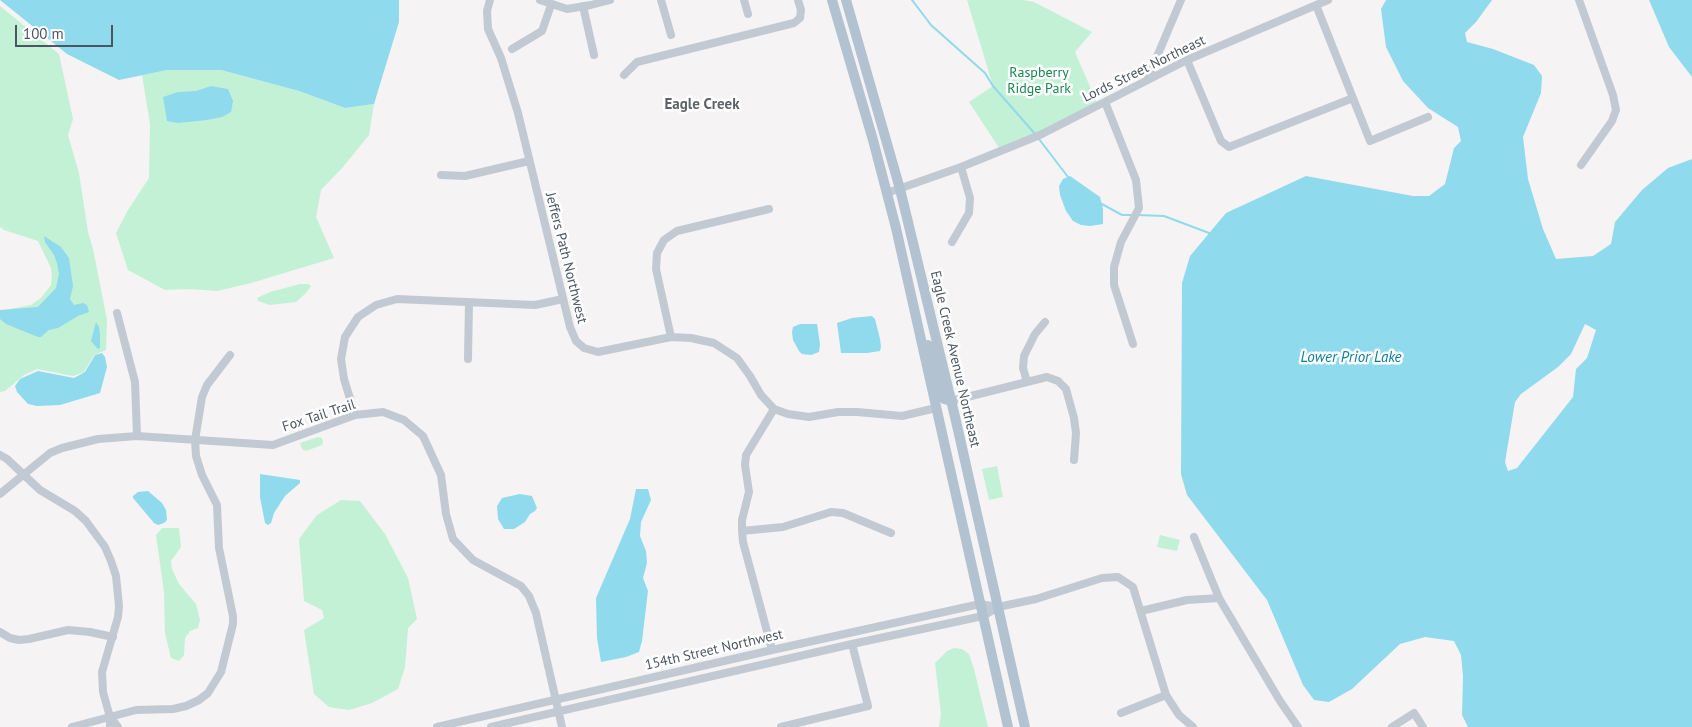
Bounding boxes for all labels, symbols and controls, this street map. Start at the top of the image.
scale bar [18,15,115,47]
text: 100 m [23,24,64,43]
street label: Lords Street Northeast [1080,32,1208,106]
park label: Raspberry Ridge Park [1007,65,1071,98]
district label: Eagle Creek [664,96,740,114]
street label: Jeffers Path Northwest [542,191,590,325]
street label: Eagle Creek Avenue Northeast [927,269,983,449]
water label: Lower Prior Lake [1301,349,1401,367]
street label: Fox Tail Trail [280,396,358,436]
street label: 154th Street Northwest [643,626,785,674]

